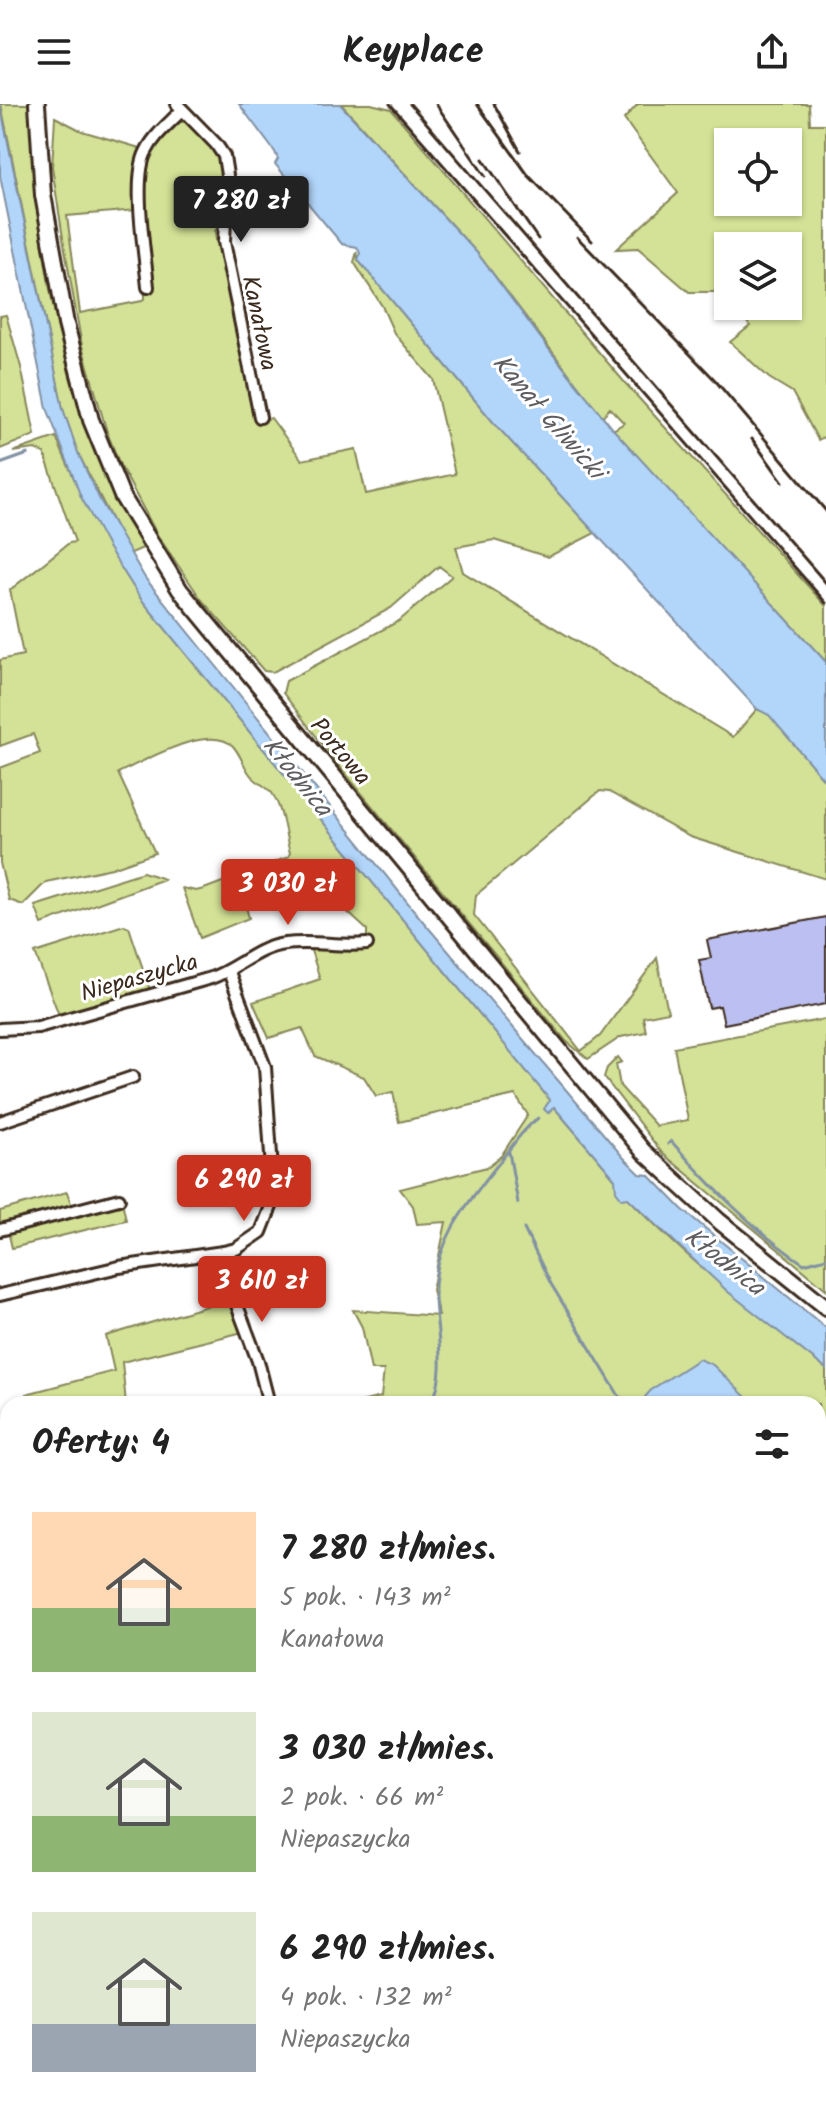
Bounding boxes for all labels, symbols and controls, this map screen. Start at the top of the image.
text: Keyplace [343,24,483,81]
icon: menu [32,30,76,74]
icon: share [750,30,794,74]
map controls [714,128,802,320]
button: locate [714,128,802,216]
pin: 7 280 zł [158,176,324,244]
text: 7 280 zł [192,181,290,223]
button: layers [714,232,802,320]
street label: Kanałowa [229,272,288,375]
water label: Kanał Gliwicki [481,345,618,494]
street label: Portowa [299,709,380,795]
water label: Kłodnica [251,728,343,828]
pin: 3 030 zł [205,859,371,927]
text: 3 030 zł [239,864,337,906]
street label: Niepaszycka [76,943,203,1014]
pin: 6 290 zł [161,1155,327,1223]
text: 6 290 zł [195,1160,293,1202]
water label: Kłodnica [674,1217,775,1309]
pin: 3 610 zł [179,1256,345,1324]
text: 3 610 zł [216,1261,308,1303]
text: Oferty: 4 [32,1417,170,1471]
icon: filters [750,1422,794,1466]
text: 7 280 zł/mies. [280,1523,496,1577]
icon: home [96,1544,192,1640]
text: 5 pok. · 143 m² [280,1577,450,1619]
text: Kanałowa [280,1619,385,1661]
text: 3 030 zł/mies. [280,1723,494,1777]
icon: home [96,1744,192,1840]
text: 2 pok. · 66 m² [280,1777,443,1819]
text: Niepaszycka [280,1819,411,1861]
text: 6 290 zł/mies. [280,1923,495,1977]
icon: home [96,1944,192,2040]
text: 4 pok. · 132 m² [280,1977,452,2019]
text: Niepaszycka [280,2019,411,2061]

